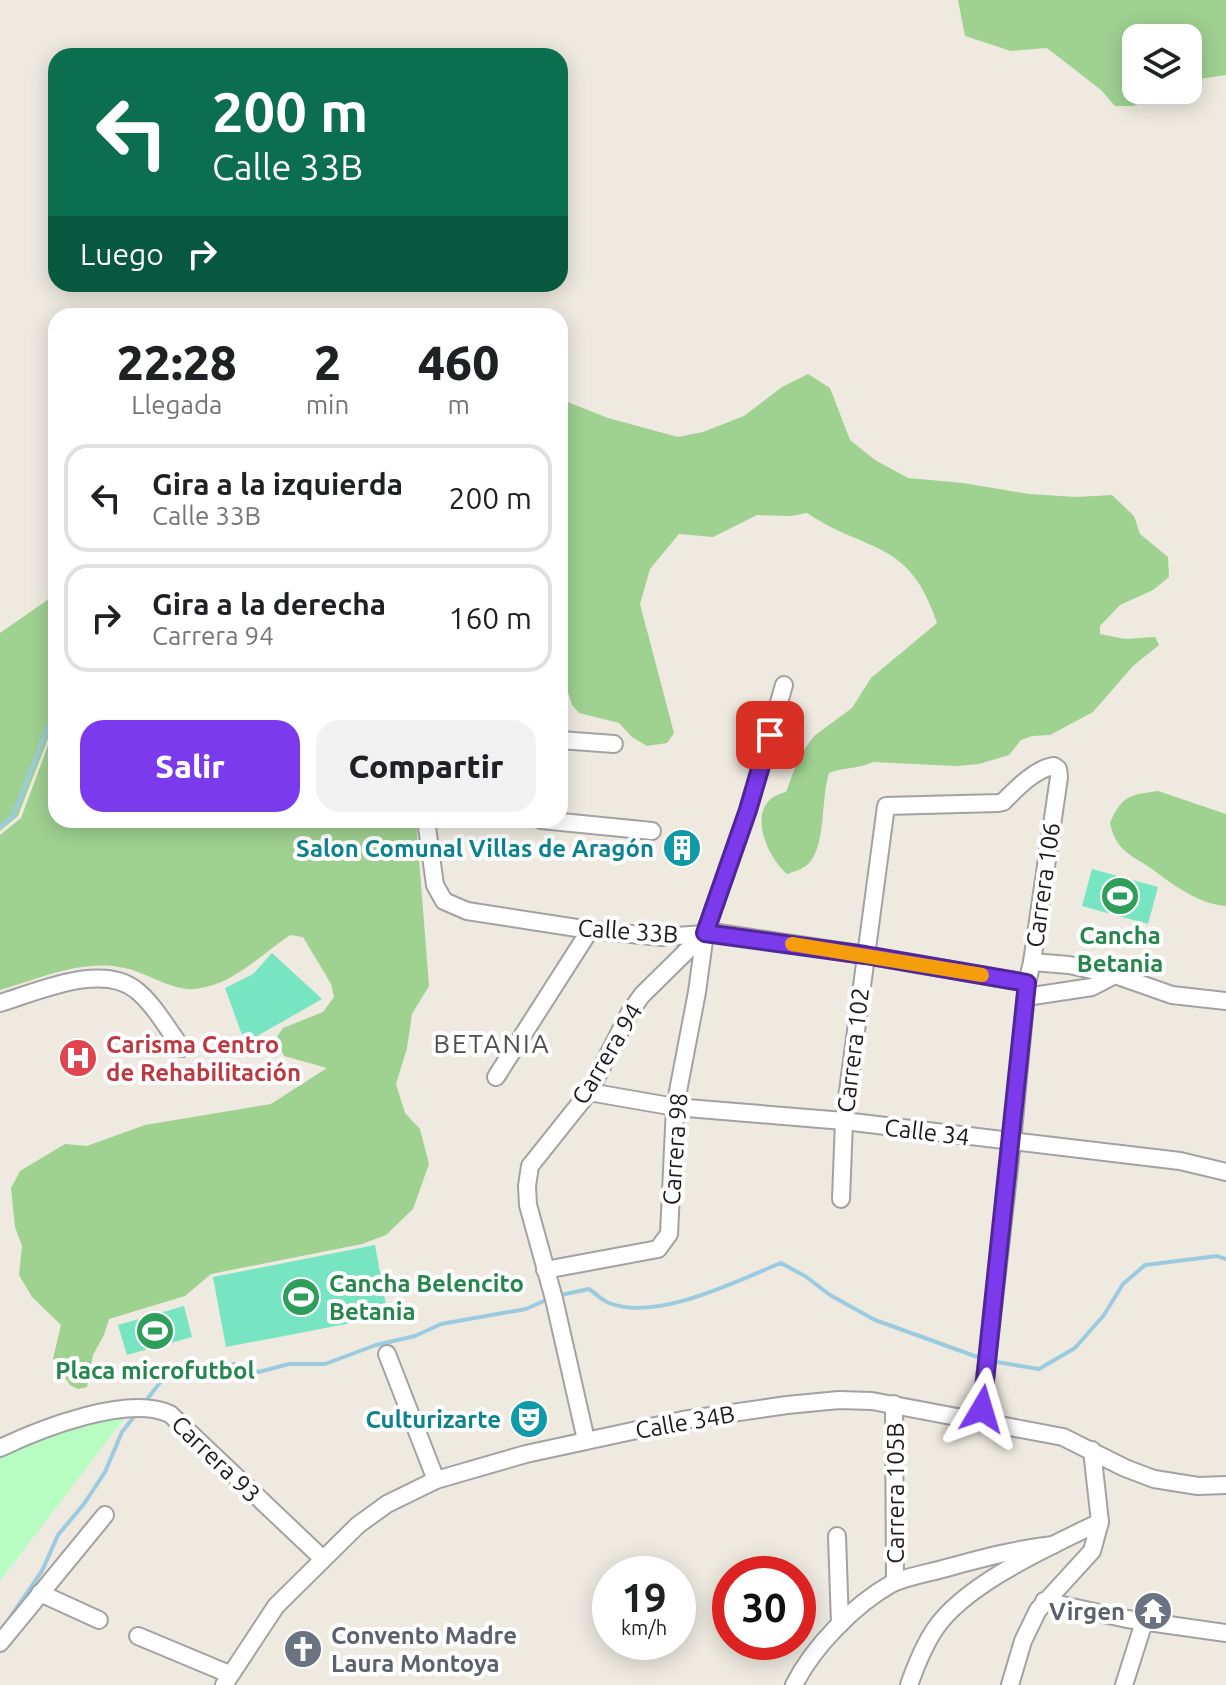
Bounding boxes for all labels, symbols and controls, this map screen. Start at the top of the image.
map controls [1122,24,1202,104]
button: layers [1122,24,1202,104]
icon: left [80,80,184,184]
text: 200 m [212,80,368,143]
text: Calle 33B [212,146,363,187]
icon: right [180,232,224,276]
text: Luego [80,237,164,271]
text: 22:28 [117,335,237,389]
text: 2 [314,335,341,389]
text: 460 [418,335,499,389]
text: Llegada [131,390,222,419]
text: min [306,390,349,419]
text: m [447,390,470,419]
text: Gira a la izquierda [152,467,403,501]
icon: left [84,476,128,520]
text: 200 m [448,481,532,515]
text: Calle 33B [152,501,261,530]
text: Gira a la derecha [152,587,386,621]
icon: right [84,596,128,640]
text: 160 m [448,601,532,635]
text: Carrera 94 [152,621,274,650]
pin [736,701,804,769]
icon: arrive [748,713,792,757]
button: Salir [80,720,300,812]
button: Compartir [316,720,536,812]
street label: Carrera 106 [1021,821,1065,949]
building icon: Salon Comunal Villas de Aragón [661,827,703,869]
place label: Salon Comunal Villas de Aragón [296,835,654,862]
sports icon: Cancha Betania [1099,875,1141,917]
street label: Calle 33B [577,914,679,948]
place label: Cancha Betania [1077,922,1163,977]
street label: Carrera 102 [832,986,874,1114]
street label: Carrera 94 [566,999,648,1109]
district label: BETANIA [433,1029,551,1058]
place label: Carisma Centro de Rehabilitación [106,1031,301,1086]
hospital icon: Carisma Centro de Rehabilitación [57,1037,99,1079]
street label: Carrera 98 [658,1092,692,1206]
street label: Calle 34 [883,1113,971,1151]
place label: Cancha Belencito Betania [329,1270,524,1325]
sports icon: Cancha Belencito Betania [280,1276,322,1318]
sports icon: Placa microfutbol [134,1310,176,1352]
place label: Placa microfutbol [55,1357,255,1384]
position arrow [940,1367,1024,1451]
theatre icon: Culturizarte [508,1398,550,1440]
street label: Calle 34B [633,1400,737,1444]
place label: Culturizarte [366,1406,501,1433]
street label: Carrera 93 [166,1410,266,1508]
street label: Carrera 105B [882,1422,909,1564]
speed limit sign: 30 [712,1556,816,1660]
text: 19 [621,1575,667,1620]
temple icon: Virgen [1132,1590,1174,1632]
place label: Virgen [1049,1598,1125,1625]
text: km/h [621,1616,667,1639]
place label: Convento Madre Laura Montoya [331,1622,517,1677]
church icon: Convento Madre Laura Montoya [282,1628,324,1670]

